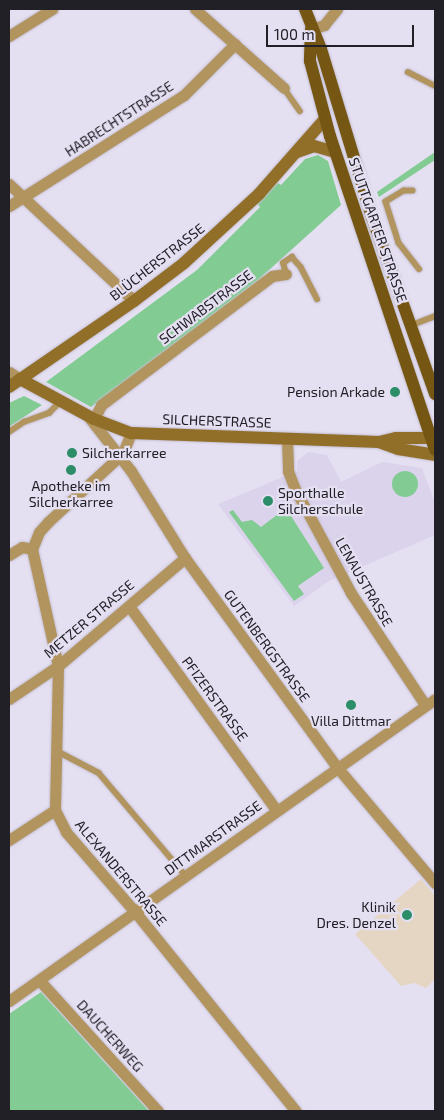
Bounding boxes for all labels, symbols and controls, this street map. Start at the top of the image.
scale bar [269,15,416,47]
text: 100 m [274,25,315,43]
street label: HABRECHTSTRASSE [62,78,176,160]
street label: STUTTGARTER STRASSE [345,155,411,305]
street label: BLÜCHERSTRASSE [106,220,208,304]
street label: SCHWABSTRASSE [156,266,256,348]
place label: Pension Arkade [287,384,385,400]
marker: Pension Arkade [389,386,401,398]
street label: SILCHERSTRASSE [162,411,272,431]
place label: Silcherkarree [82,445,166,461]
marker: Silcherkarree [66,447,78,459]
marker: Apotheke im Silcherkarree [65,464,77,476]
place label: Apotheke im Silcherkarree [29,478,113,511]
place label: Sporthalle Silcherschule [278,485,363,518]
marker: Sporthalle Silcherschule [262,495,274,507]
street label: LENAUSTRASSE [332,535,396,629]
street label: METZER STRASSE [40,576,138,662]
street label: GUTENBERGSTRASSE [221,587,313,705]
street label: PFIZERSTRASSE [179,653,251,745]
marker: Villa Dittmar [345,699,357,711]
place label: Villa Dittmar [311,713,391,729]
street label: DITTMARSTRASSE [161,797,265,879]
street label: ALEXANDERSTRASSE [72,816,170,930]
place label: Klinik Dres. Denzel [317,899,396,932]
marker: Klinik Dres. Denzel [400,908,414,922]
street label: DAUCHERWEG [73,997,147,1075]

